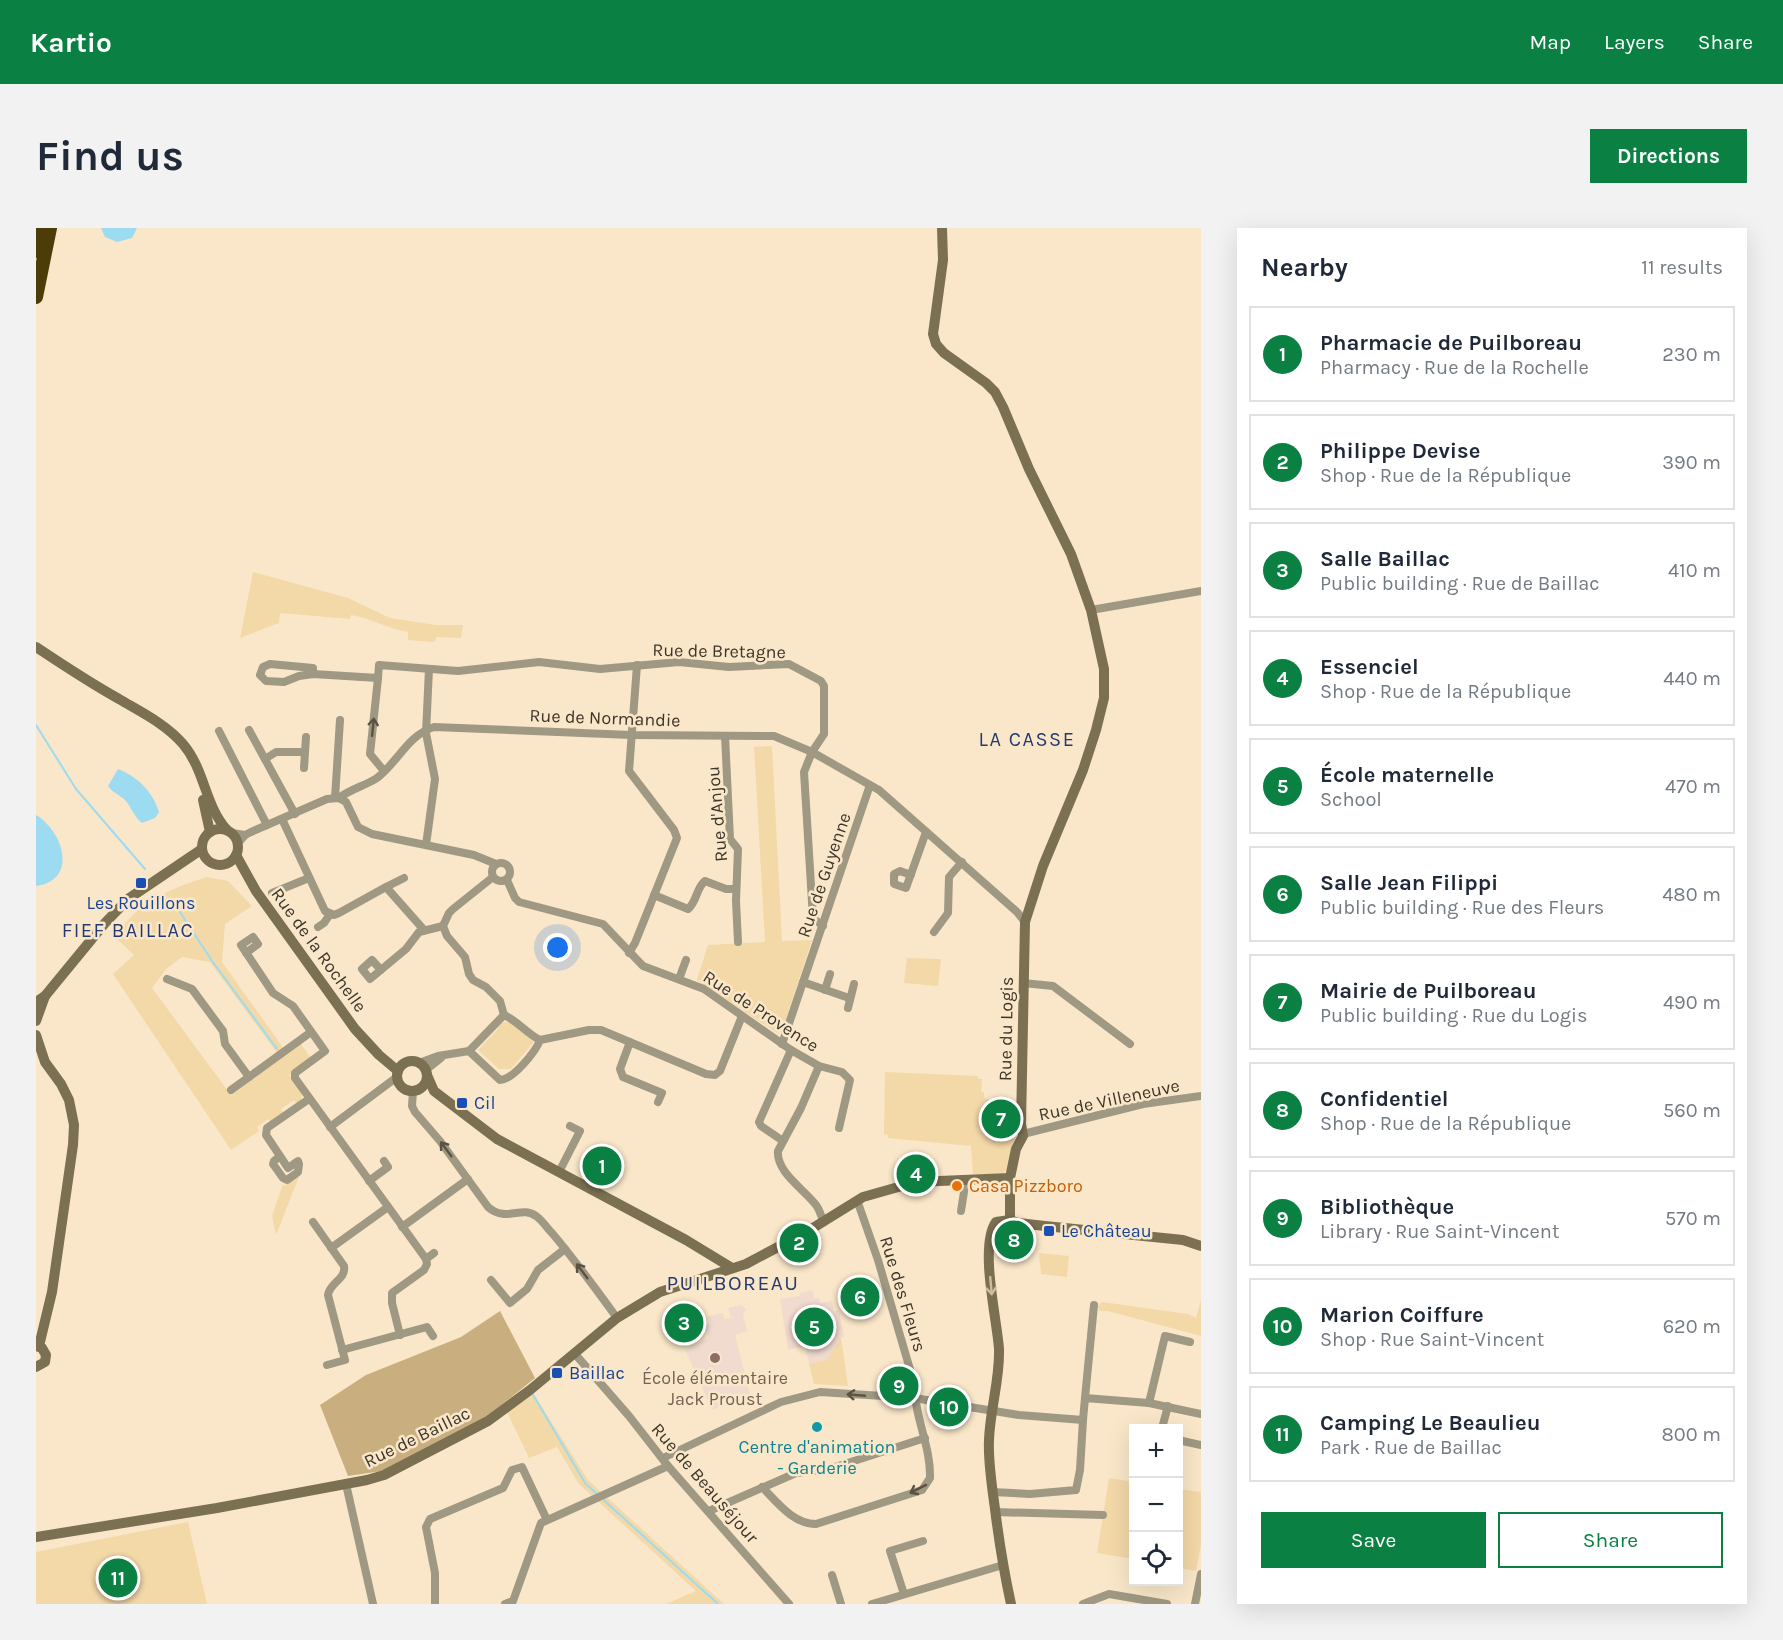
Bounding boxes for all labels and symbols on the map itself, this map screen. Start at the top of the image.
street label: Rue de Bretagne [652,639,786,663]
street label: Rue de Normandie [529,704,681,732]
one-way arrow [368,718,379,738]
district label: LA CASSE [979,728,1075,751]
street label: Rue d'Anjou [702,765,732,863]
street label: Rue de Guyenne [792,810,856,940]
marker: Les Rouillons [134,876,148,890]
street label: Rue de la Rochelle [266,883,372,1017]
place label: Les Rouillons [87,892,195,914]
district label: FIEF BAILLAC [62,919,194,942]
your location [543,933,572,962]
street label: Rue de Provence [699,965,823,1057]
street label: Rue du Logis [994,977,1018,1081]
street label: Rue de Villeneuve [1036,1074,1182,1126]
place label: Cil [474,1092,495,1114]
marker: Cil [455,1096,469,1110]
pin: 7 [982,1096,1020,1142]
one-way arrow [439,1141,452,1157]
pin: 1 [582,1144,622,1188]
pin: 4 [896,1152,936,1196]
place label: Casa Pizzboro [969,1175,1083,1197]
marker: Casa Pizzboro [950,1179,964,1193]
pin: 8 [994,1218,1034,1262]
pin: 2 [780,1220,819,1266]
place label: Le Château [1061,1220,1152,1242]
marker: Le Château [1042,1224,1056,1238]
street label: Rue des Fleurs [875,1234,931,1354]
one-way arrow [576,1263,588,1279]
district label: PUILBOREAU [666,1271,800,1295]
pin: 6 [840,1274,880,1320]
one-way arrow [986,1276,997,1296]
pin: 3 [664,1300,704,1346]
pin: 5 [794,1304,834,1350]
marker: École élémentaire Jack Proust [708,1351,722,1365]
place label: Baillac [569,1362,625,1384]
pin: 9 [880,1364,918,1408]
marker: Baillac [550,1366,564,1380]
place label: École élémentaire Jack Proust [642,1366,788,1410]
pin: 10 [930,1384,968,1430]
one-way arrow [846,1389,866,1400]
street label: Rue de Baillac [360,1402,474,1472]
street label: Rue de Beauséjour [647,1418,764,1548]
marker: Centre d'animation - Garderie [810,1420,824,1434]
place label: Centre d'animation - Garderie [739,1436,895,1479]
one-way arrow [909,1484,927,1496]
pin: 11 [98,1556,137,1600]

